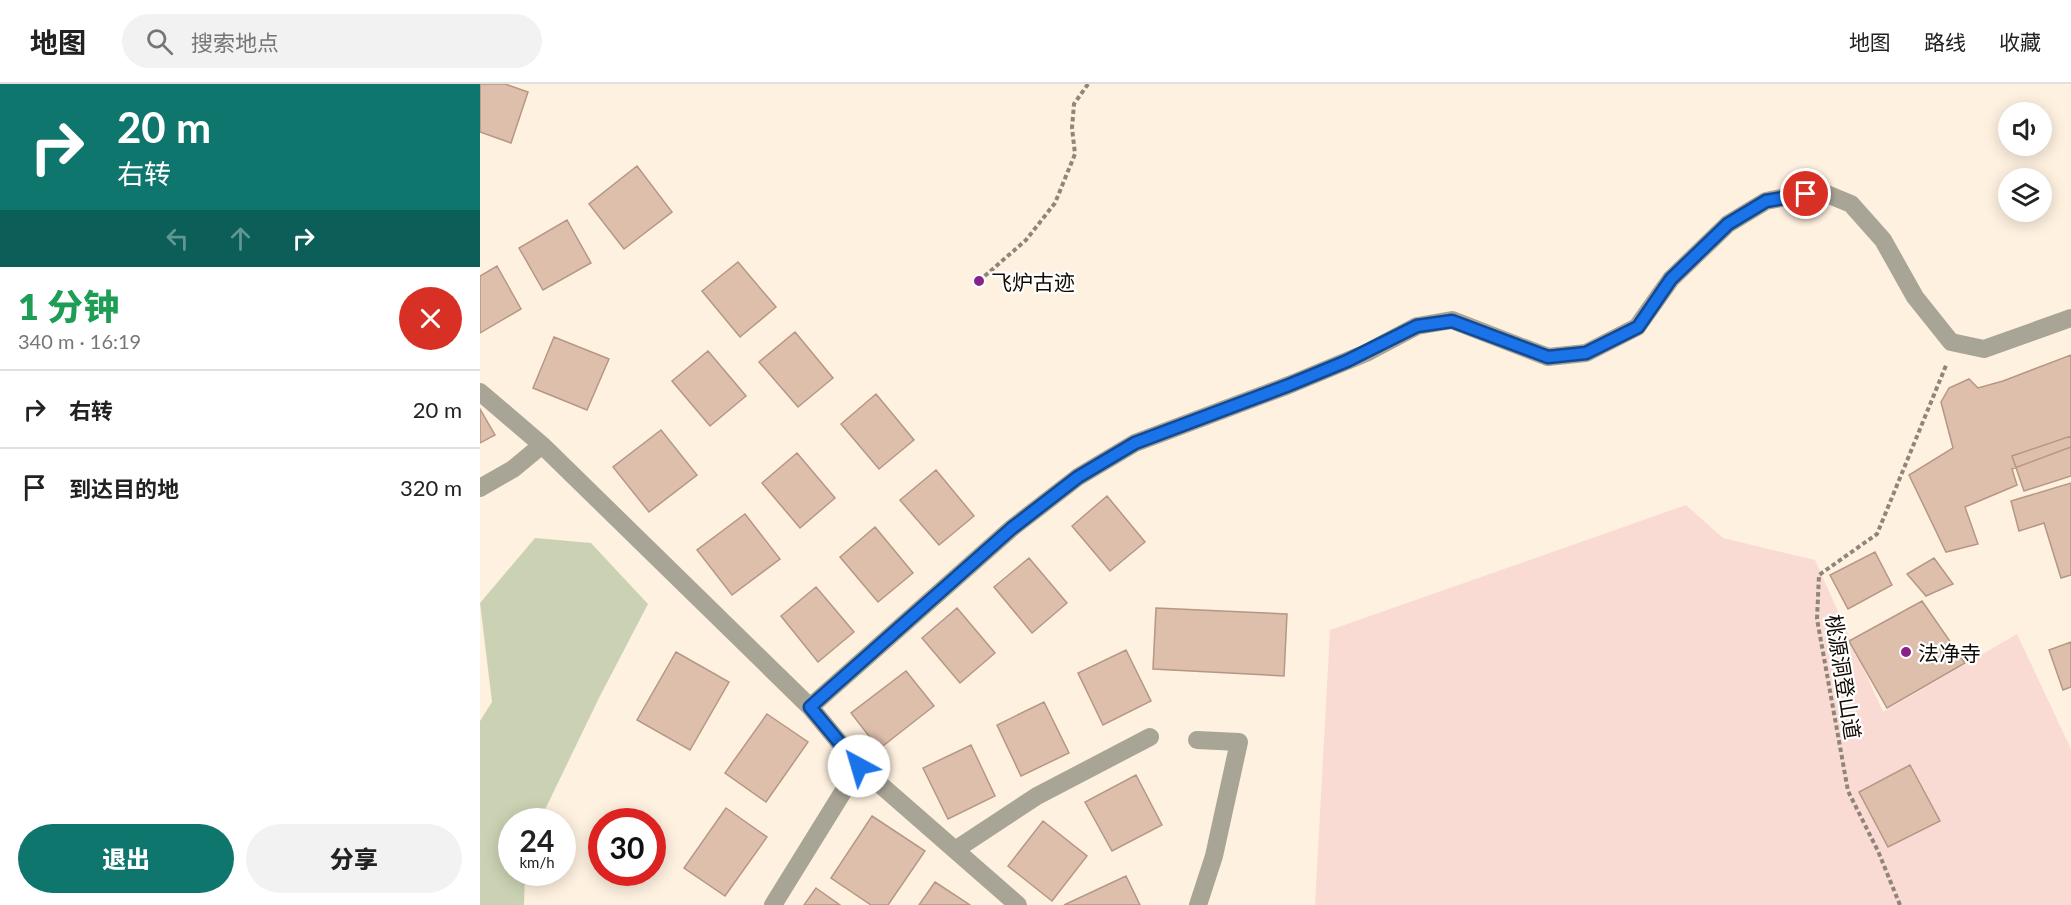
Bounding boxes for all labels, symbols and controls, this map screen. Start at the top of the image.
search box [122,14,542,68]
text: 地图 [30,25,86,59]
icon: search [143,25,176,58]
text: 搜索地点 [191,29,279,56]
text: 地图 [1849,29,1891,54]
text: 路线 [1924,29,1966,54]
text: 收藏 [1999,29,2041,54]
text: 20 m [117,102,211,152]
map controls [1998,102,2052,222]
button: sound [1998,102,2052,156]
icon: right [18,108,96,186]
text: 右转 [117,157,171,190]
pin [1780,168,1831,219]
button: layers [1998,168,2052,222]
icon: arrive [1789,177,1822,210]
icon: left [161,222,194,255]
icon: ahead [224,222,257,255]
icon: right [287,222,320,255]
place label: 飞炉古迹 [991,269,1075,294]
marker: 飞炉古迹 [972,274,986,288]
text: 1 分钟 [18,284,119,328]
button: close [399,287,462,350]
text: 340 m · 16:19 [18,329,141,353]
icon: right [18,393,51,426]
text: 20 m [413,396,462,423]
text: 右转 [69,397,113,424]
icon: arrive [18,471,51,504]
text: 320 m [400,474,462,501]
text: 到达目的地 [69,475,179,502]
street label: 桃源洞登山道 [1822,613,1866,741]
place label: 法净寺 [1918,640,1981,665]
marker: 法净寺 [1899,645,1913,659]
position arrow [827,734,891,798]
speed limit sign: 30 [588,808,666,886]
text: 24 [520,822,554,858]
button: 退出 [18,824,234,893]
button: 分享 [246,824,462,893]
text: km/h [519,853,555,871]

